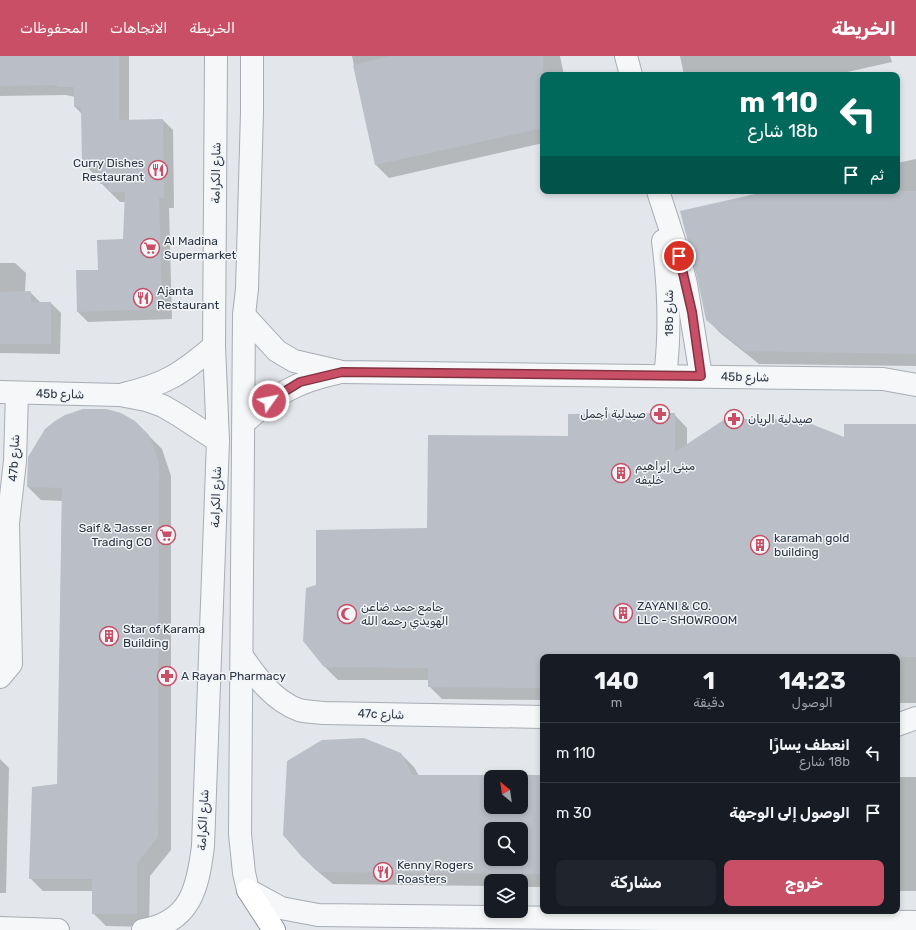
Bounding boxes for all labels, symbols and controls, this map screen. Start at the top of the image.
text: الخريطة [831,17,896,40]
text: المحفوظات [20,20,88,37]
text: الاتجاهات [110,20,167,37]
text: الخريطة [189,20,235,37]
text: 110 m [740,86,818,119]
icon: left [832,88,884,140]
text: 18b شارع [748,120,818,142]
street label: شارع الكرامة [208,142,226,204]
place label: Curry Dishes Restaurant [73,156,144,184]
restaurant icon: Curry Dishes Restaurant [147,159,169,181]
icon: arrive [840,164,862,186]
text: ثم [870,166,884,184]
place label: Al Madina Supermarket [164,234,237,262]
supermarket icon: Al Madina Supermarket [139,237,161,259]
pin [662,239,696,273]
icon: arrive [668,245,690,267]
place label: Ajanta Restaurant [157,284,219,312]
restaurant icon: Ajanta Restaurant [132,287,154,309]
street label: 18b شارع [662,290,678,336]
street label: 45b شارع [721,370,769,386]
position arrow [248,380,290,422]
street label: 45b شارع [36,387,84,403]
pharmacy icon: صيدلية أجمل [649,403,671,425]
place label: صيدلية أجمل [580,407,646,421]
pharmacy icon: صيدلية الريان [723,408,745,430]
place label: صيدلية الريان [748,412,813,427]
street label: 47b شارع [6,434,24,482]
place label: مبنى إبراهيم خليفه [635,459,696,487]
building icon: مبنى إبراهيم خليفه [610,462,632,484]
street label: شارع الكرامة [208,466,226,528]
place label: Saif & Jasser Trading CO [79,521,152,549]
supermarket icon: Saif & Jasser Trading CO [155,524,177,546]
place label: karamah gold building [774,531,849,559]
building icon: karamah gold building [749,534,771,556]
place label: ZAYANI & CO. LLC - SHOWROOM [637,599,737,627]
place label: جامع حمد ضاعن الهويدي رحمه الله [361,600,449,629]
building icon: ZAYANI & CO. LLC - SHOWROOM [612,602,634,624]
mosque icon: جامع حمد ضاعن الهويدي رحمه الله [336,603,358,625]
place label: Star of Karama Building [123,622,205,650]
building icon: Star of Karama Building [98,625,120,647]
pharmacy icon: A Rayan Pharmacy [156,665,178,687]
text: 140 [594,667,639,695]
text: 1 [703,667,715,695]
text: 14:23 [779,667,846,695]
place label: A Rayan Pharmacy [181,669,286,683]
text: m [611,695,622,710]
text: دقيقة [693,695,725,710]
text: الوصول [792,695,833,710]
street label: 47c شارع [357,706,405,724]
text: انعطف يسارًا [769,736,850,754]
icon: left [862,742,884,764]
text: 110 m [556,744,595,762]
text: 18b شارع [799,754,850,769]
north arrow [484,770,528,814]
map controls [484,770,528,918]
street label: شارع الكرامة [194,789,214,851]
icon: arrive [862,802,884,824]
text: 30 m [556,804,592,822]
text: الوصول إلى الوجهة [729,804,850,822]
button: search [484,822,528,866]
place label: Kenny Rogers Roasters [397,858,473,886]
button: مشاركة [556,860,716,906]
button: خروج [724,860,884,906]
restaurant icon: Kenny Rogers Roasters [372,861,394,883]
button: layers [484,874,528,918]

